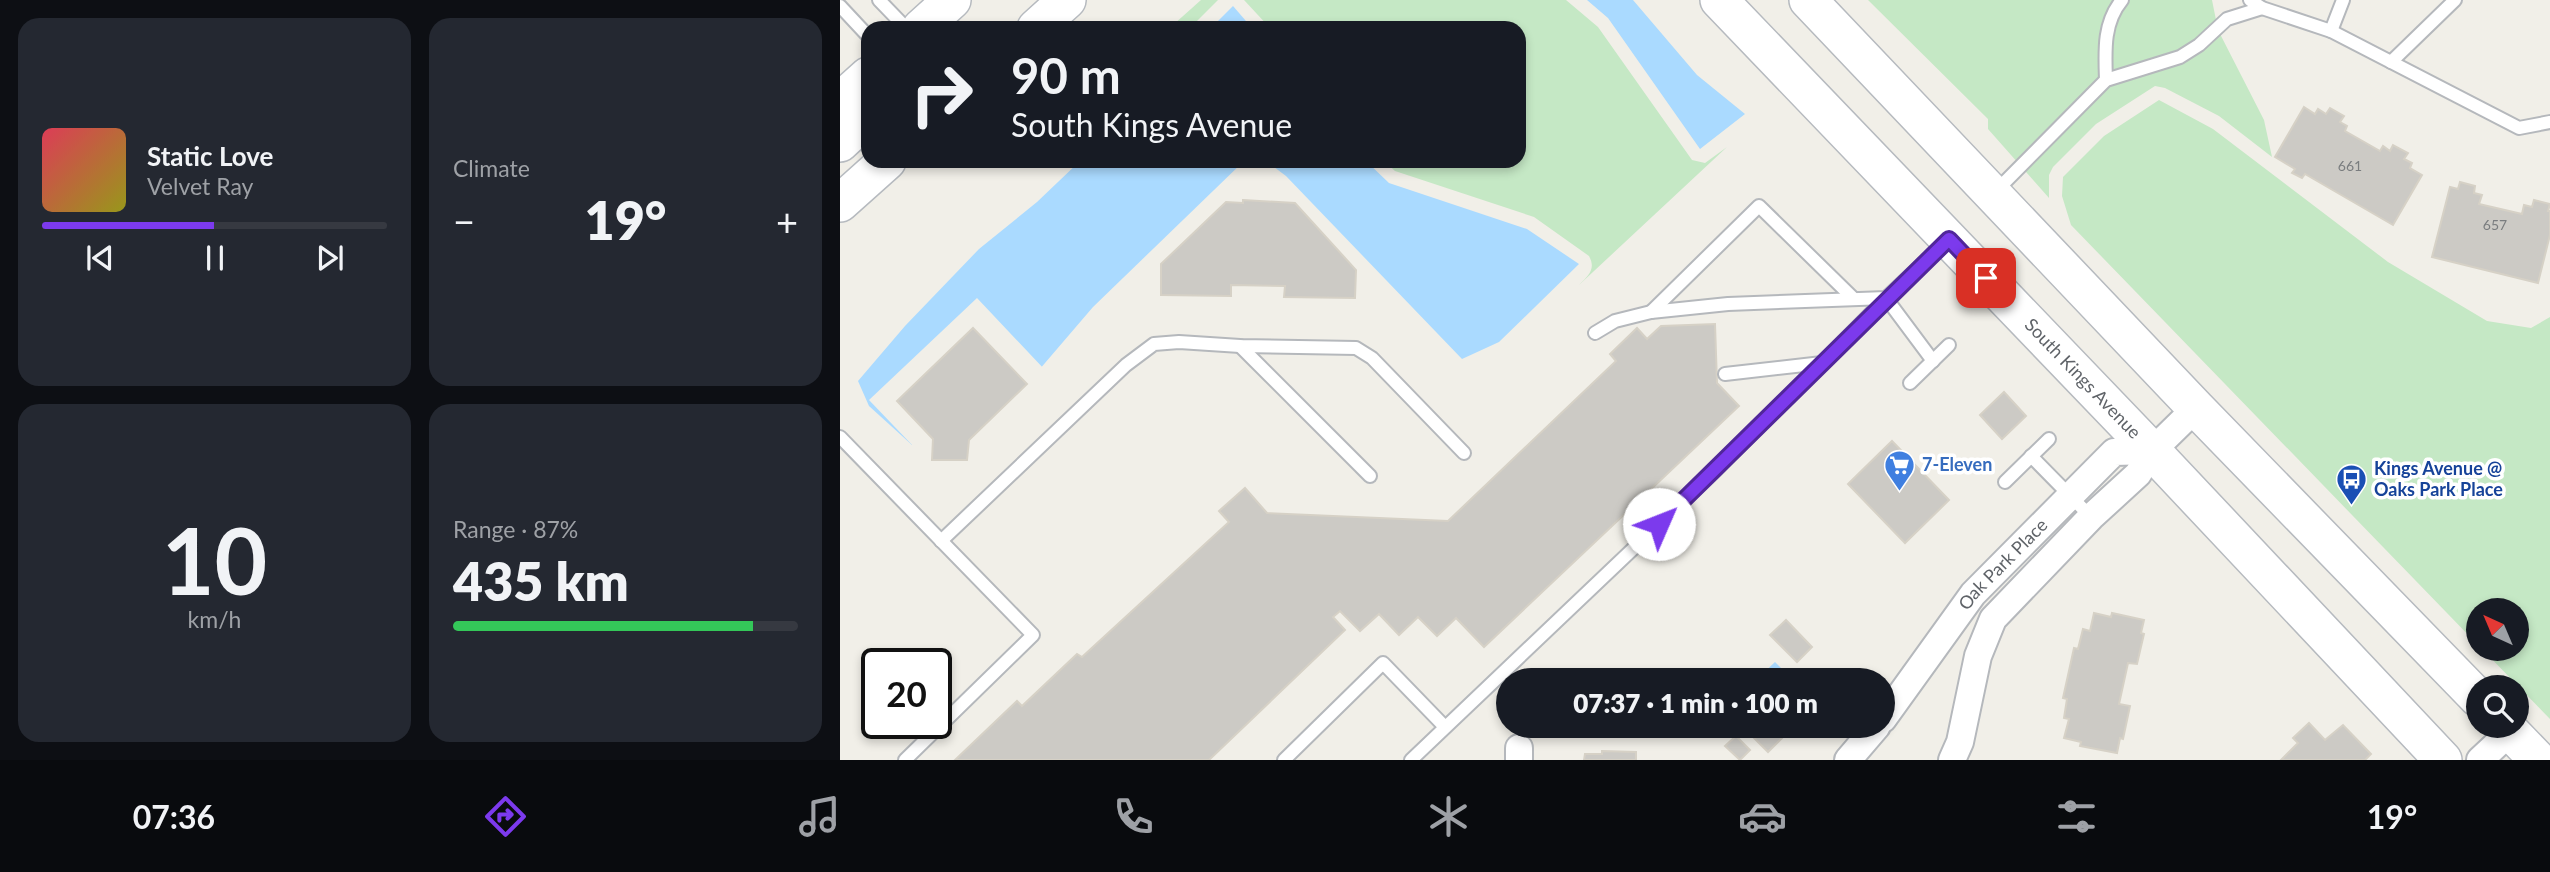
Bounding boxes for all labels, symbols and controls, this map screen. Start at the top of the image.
text: 90 m [1011,46,1121,104]
icon: right [896,49,987,140]
text: South Kings Avenue [1011,105,1292,144]
text: Static Love [147,140,274,172]
text: Climate [453,154,530,182]
house number: 661 [2338,157,2362,174]
text: Velvet Ray [147,172,253,200]
text: 19° [585,189,666,251]
text: − [453,198,475,244]
text: + [776,198,798,244]
house number: 657 [2483,216,2507,233]
icon: previous [81,239,119,277]
icon: pause [196,239,234,277]
icon: next [311,239,349,277]
pin [1956,248,2016,308]
icon: arrive [1967,259,2005,297]
street label: South Kings Avenue [2021,313,2146,443]
supermarket icon: 7-Eleven [1882,448,1916,492]
place label: 7-Eleven [1922,453,1992,475]
place label: Kings Avenue @ Oaks Park Place [2374,457,2503,500]
bus stop icon: Kings Avenue @ Oaks Park Place [2334,462,2368,506]
position arrow [1622,487,1696,561]
text: 10 [162,505,267,614]
street label: Oak Park Place [1953,514,2051,614]
text: Range · 87% [453,515,578,543]
text: 435 km [453,550,629,612]
north arrow [2466,598,2529,662]
map controls [2466,598,2529,738]
text: km/h [188,605,241,633]
speed limit sign: 20 [861,648,952,739]
button: search [2466,675,2529,738]
text: 07:37 · 1 min · 100 m [1573,687,1818,719]
icon: directions [481,792,530,841]
icon: music [795,792,844,841]
icon: phone [1109,792,1158,841]
icon: climate [1424,792,1473,841]
icon: car [1738,792,1787,841]
icon: filters [2052,792,2101,841]
text: 07:36 [133,797,215,836]
text: 19° [2367,797,2417,836]

